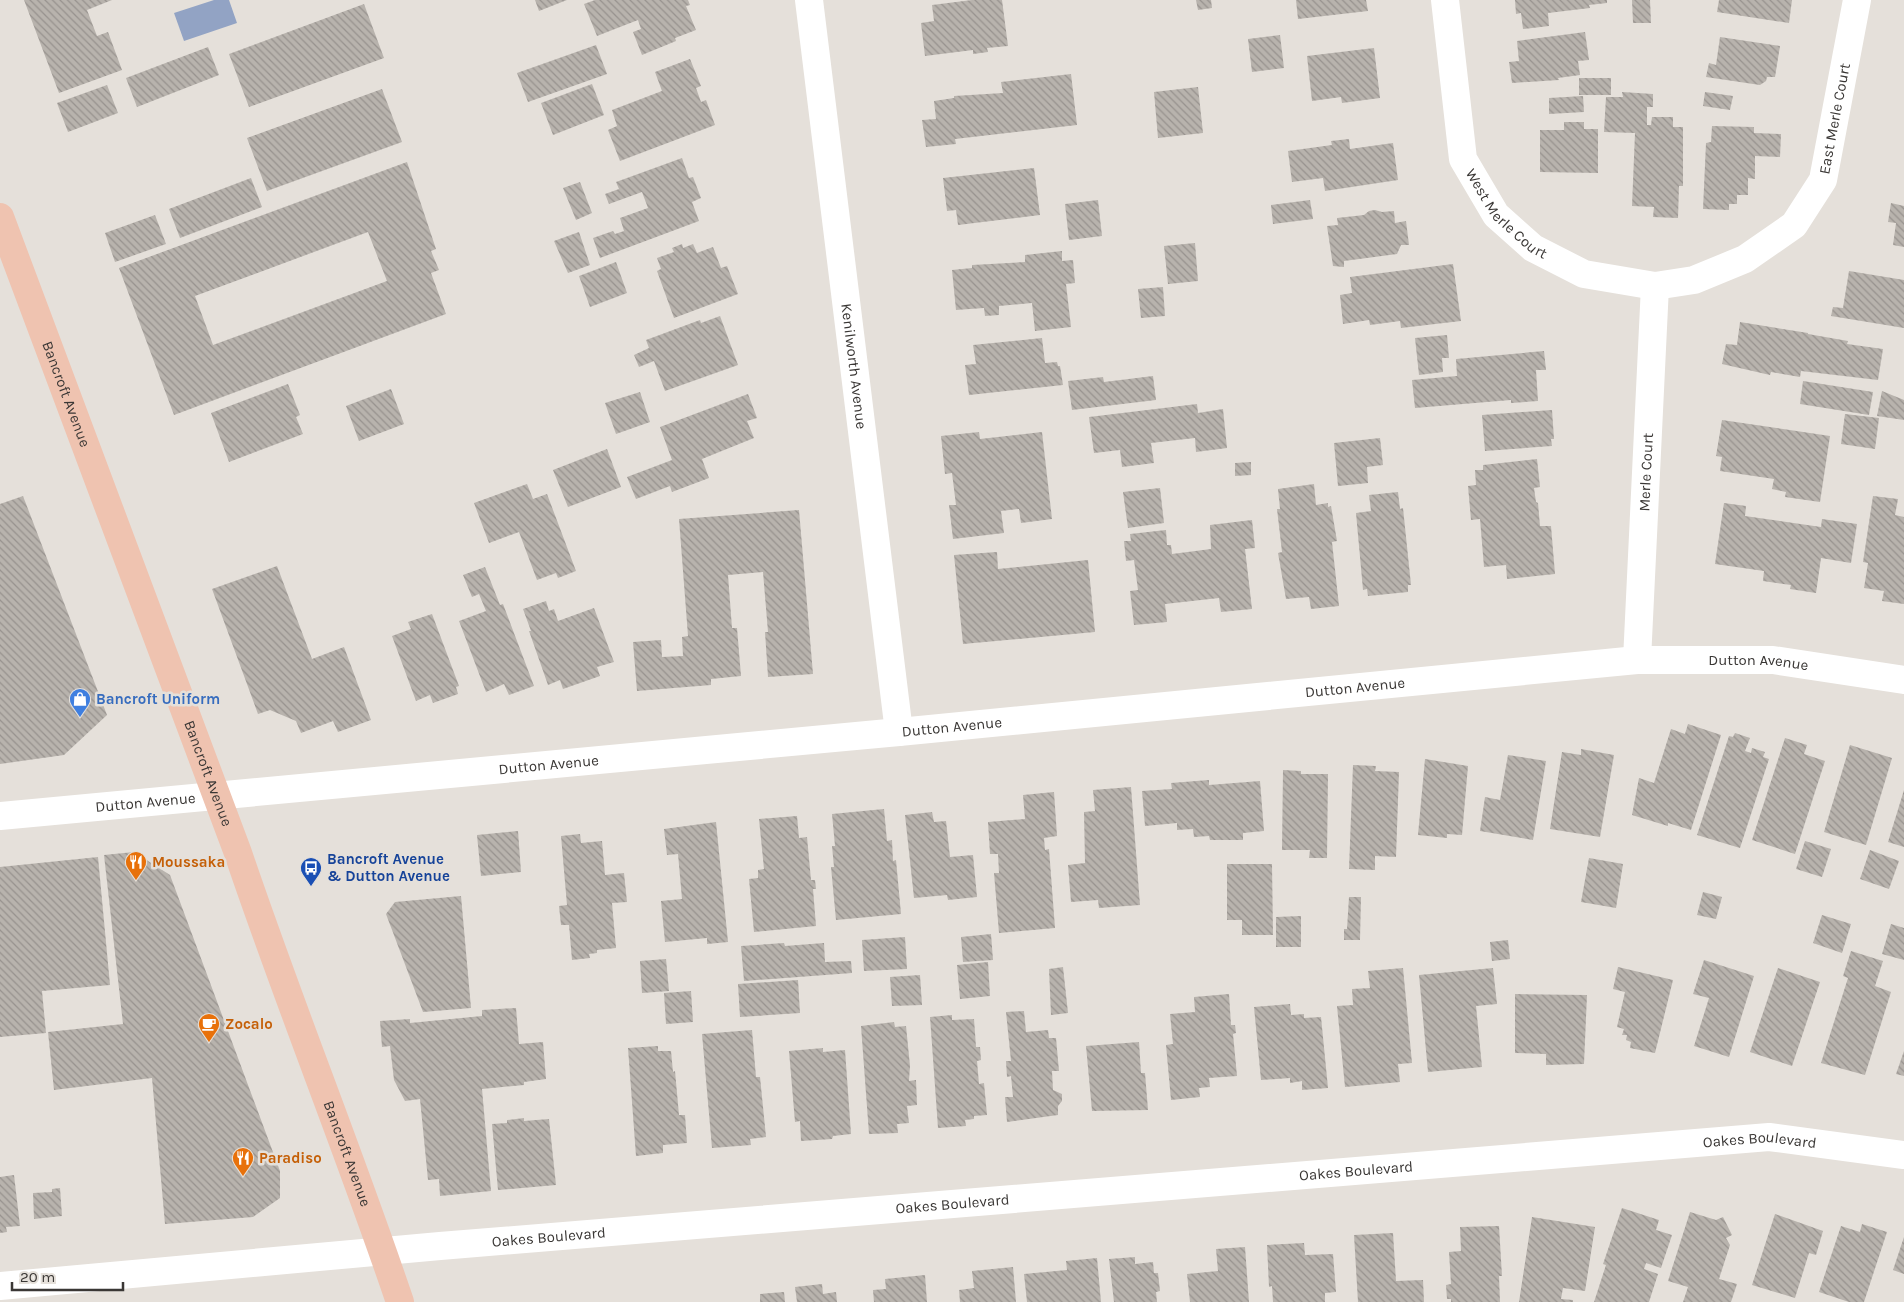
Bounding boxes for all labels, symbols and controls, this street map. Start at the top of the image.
street label: East Merle Court [1815,61,1854,176]
street label: West Merle Court [1462,165,1551,263]
street label: Kenilworth Avenue [837,302,871,430]
street label: Bancroft Avenue [38,339,94,450]
street label: Merle Court [1635,432,1657,512]
street label: Dutton Avenue [1708,651,1810,674]
street label: Dutton Avenue [1304,674,1406,701]
shop icon: Bancroft Uniform [68,687,92,718]
place label: Bancroft Uniform [96,690,220,708]
street label: Dutton Avenue [901,713,1003,741]
street label: Bancroft Avenue [180,718,236,829]
street label: Dutton Avenue [498,751,599,778]
street label: Dutton Avenue [94,789,196,816]
restaurant icon: Moussaka [124,850,148,881]
place label: Bancroft Avenue & Dutton Avenue [327,850,450,885]
place label: Moussaka [152,853,225,871]
bus stop icon: Bancroft Avenue & Dutton Avenue [299,856,323,887]
cafe icon: Zocalo [197,1012,221,1043]
place label: Zocalo [225,1015,273,1033]
street label: Bancroft Avenue [319,1098,375,1209]
street label: Oakes Boulevard [1702,1128,1818,1152]
restaurant icon: Paradiso [231,1146,255,1177]
place label: Paradiso [259,1149,322,1167]
street label: Oakes Boulevard [1298,1157,1414,1185]
street label: Oakes Boulevard [895,1190,1010,1218]
street label: Oakes Boulevard [491,1223,606,1251]
scale bar [12,1260,124,1292]
text: 20 m [20,1268,55,1286]

